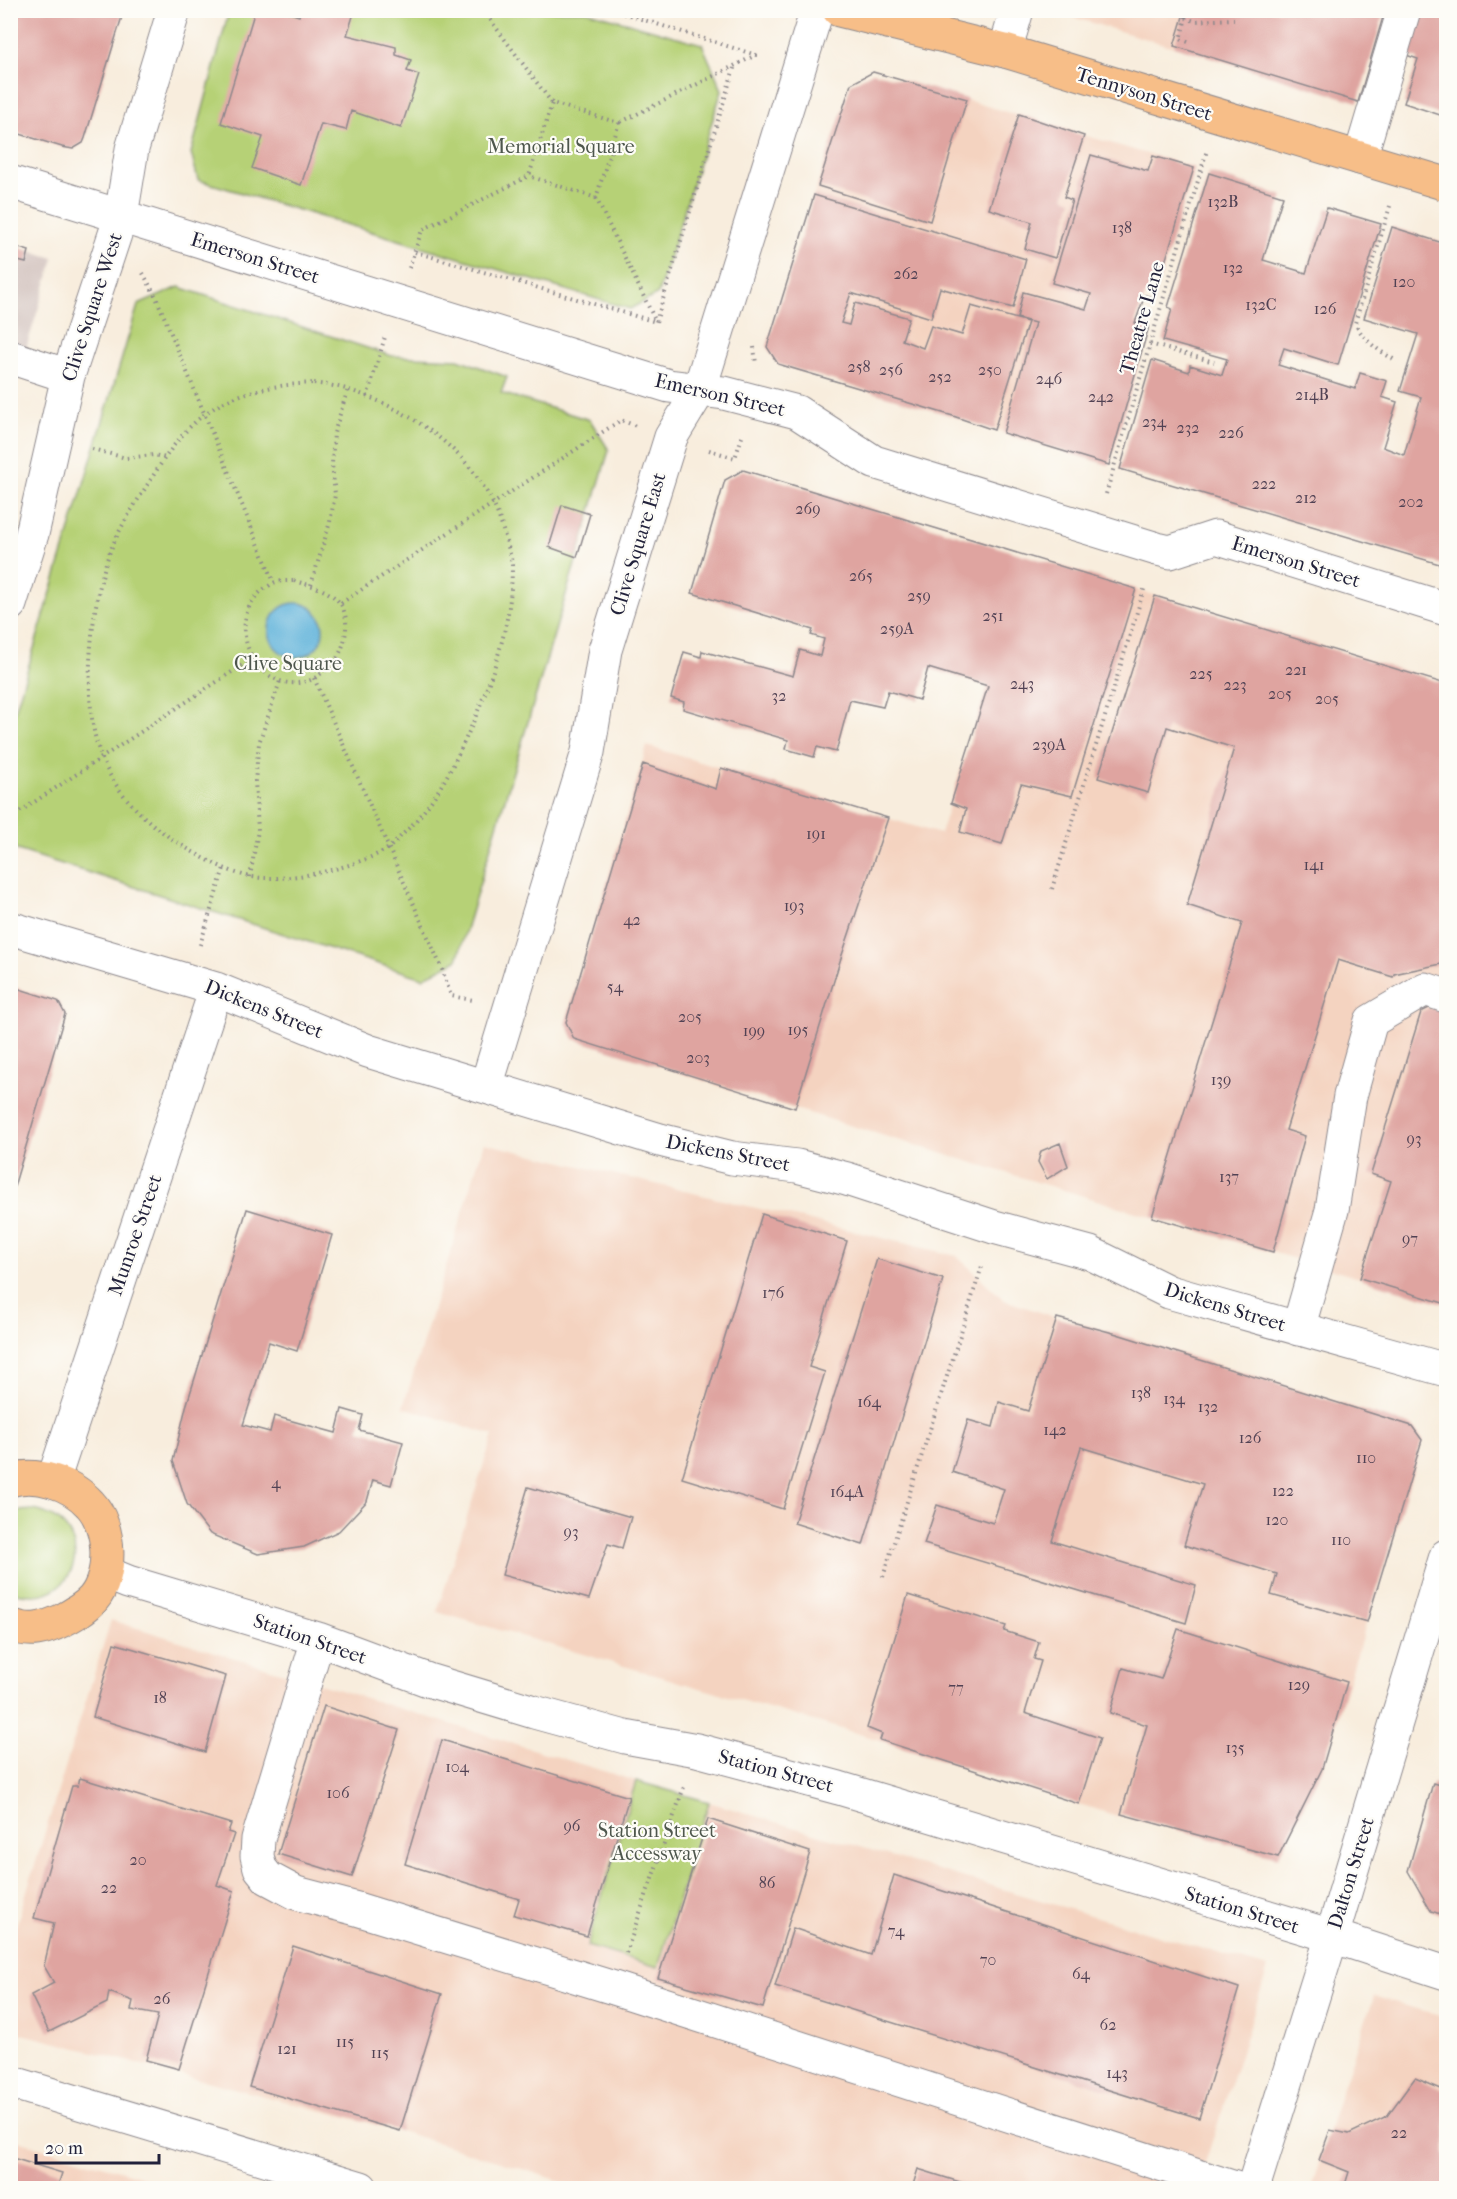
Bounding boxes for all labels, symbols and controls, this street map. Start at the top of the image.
street label: Tennyson Street [1073,62,1215,126]
park label: Memorial Square [487,135,635,158]
house number: 132B [1208,192,1238,211]
house number: 138 [1112,218,1132,237]
street label: Emerson Street [188,228,322,288]
street label: Clive Square West [57,230,127,384]
house number: 132 [1223,258,1243,277]
street label: Theatre Lane [1115,259,1169,377]
house number: 262 [893,264,919,283]
house number: 120 [1393,272,1415,291]
house number: 132C [1245,295,1277,314]
house number: 126 [1314,299,1337,318]
house number: 258 [847,357,871,376]
house number: 256 [879,360,903,379]
house number: 250 [978,360,1002,379]
house number: 252 [928,367,952,386]
street label: Emerson Street [653,369,787,421]
house number: 246 [1036,369,1063,388]
house number: 214B [1295,385,1329,404]
house number: 242 [1088,387,1114,406]
house number: 234 [1142,412,1167,431]
house number: 232 [1176,418,1200,437]
house number: 226 [1218,423,1244,442]
street label: Clive Square East [605,470,671,618]
house number: 222 [1252,474,1276,493]
house number: 212 [1295,488,1317,507]
house number: 202 [1398,492,1424,511]
house number: 269 [795,499,821,518]
street label: Emerson Street [1229,532,1363,592]
house number: 265 [849,566,873,585]
house number: 259 [907,586,931,605]
house number: 251 [983,606,1003,625]
house number: 259A [880,619,915,638]
park label: Clive Square [234,652,342,675]
house number: 221 [1285,660,1307,679]
house number: 225 [1189,664,1213,683]
house number: 243 [1010,674,1034,693]
house number: 223 [1223,675,1247,694]
house number: 205 [1268,684,1292,703]
house number: 32 [772,686,786,705]
house number: 205 [1315,689,1339,708]
house number: 239A [1032,735,1066,754]
house number: 191 [806,824,826,843]
house number: 141 [1304,855,1324,874]
house number: 193 [784,896,804,915]
house number: 42 [623,910,641,929]
street label: Dickens Street [201,975,327,1043]
house number: 54 [607,977,624,996]
house number: 205 [678,1007,702,1026]
house number: 195 [787,1020,809,1039]
house number: 199 [743,1021,765,1040]
house number: 203 [686,1048,710,1067]
house number: 139 [1211,1070,1231,1089]
house number: 93 [1407,1129,1421,1148]
street label: Dickens Street [664,1130,792,1176]
house number: 137 [1219,1167,1239,1186]
street label: Munroe Street [104,1171,166,1299]
house number: 97 [1402,1229,1418,1248]
street label: Dickens Street [1162,1278,1288,1336]
house number: 176 [762,1283,784,1302]
house number: 138 [1131,1383,1151,1402]
house number: 134 [1163,1389,1185,1408]
house number: 164 [857,1392,881,1411]
house number: 132 [1198,1397,1218,1416]
house number: 142 [1043,1420,1067,1439]
house number: 126 [1239,1428,1262,1447]
house number: 110 [1356,1448,1376,1467]
house number: 4 [271,1473,281,1492]
house number: 122 [1272,1481,1294,1500]
house number: 164A [830,1482,865,1501]
house number: 120 [1266,1510,1288,1529]
house number: 93 [564,1522,578,1541]
house number: 110 [1331,1530,1351,1549]
street label: Station Street [250,1609,370,1669]
house number: 129 [1288,1675,1310,1694]
house number: 77 [948,1678,964,1697]
house number: 18 [153,1688,167,1707]
house number: 135 [1225,1738,1245,1757]
street label: Station Street [716,1745,836,1797]
house number: 104 [445,1757,469,1776]
house number: 106 [326,1783,350,1802]
street label: Dalton Street [1323,1814,1379,1932]
house number: 96 [563,1816,581,1835]
park label: Station Street Accessway [598,1819,716,1865]
house number: 20 [129,1850,147,1869]
house number: 86 [759,1873,776,1892]
house number: 22 [101,1878,117,1897]
street label: Station Street [1182,1882,1302,1938]
house number: 74 [888,1921,905,1940]
house number: 70 [980,1950,996,1969]
house number: 64 [1072,1964,1091,1983]
house number: 26 [154,1989,171,2008]
house number: 62 [1100,2015,1116,2034]
house number: 115 [336,2032,354,2051]
house number: 121 [277,2039,297,2058]
house number: 115 [371,2043,389,2062]
house number: 143 [1106,2063,1128,2082]
house number: 22 [1391,2123,1407,2142]
scale bar [36,2127,159,2165]
text: 20 m [45,2138,83,2159]

